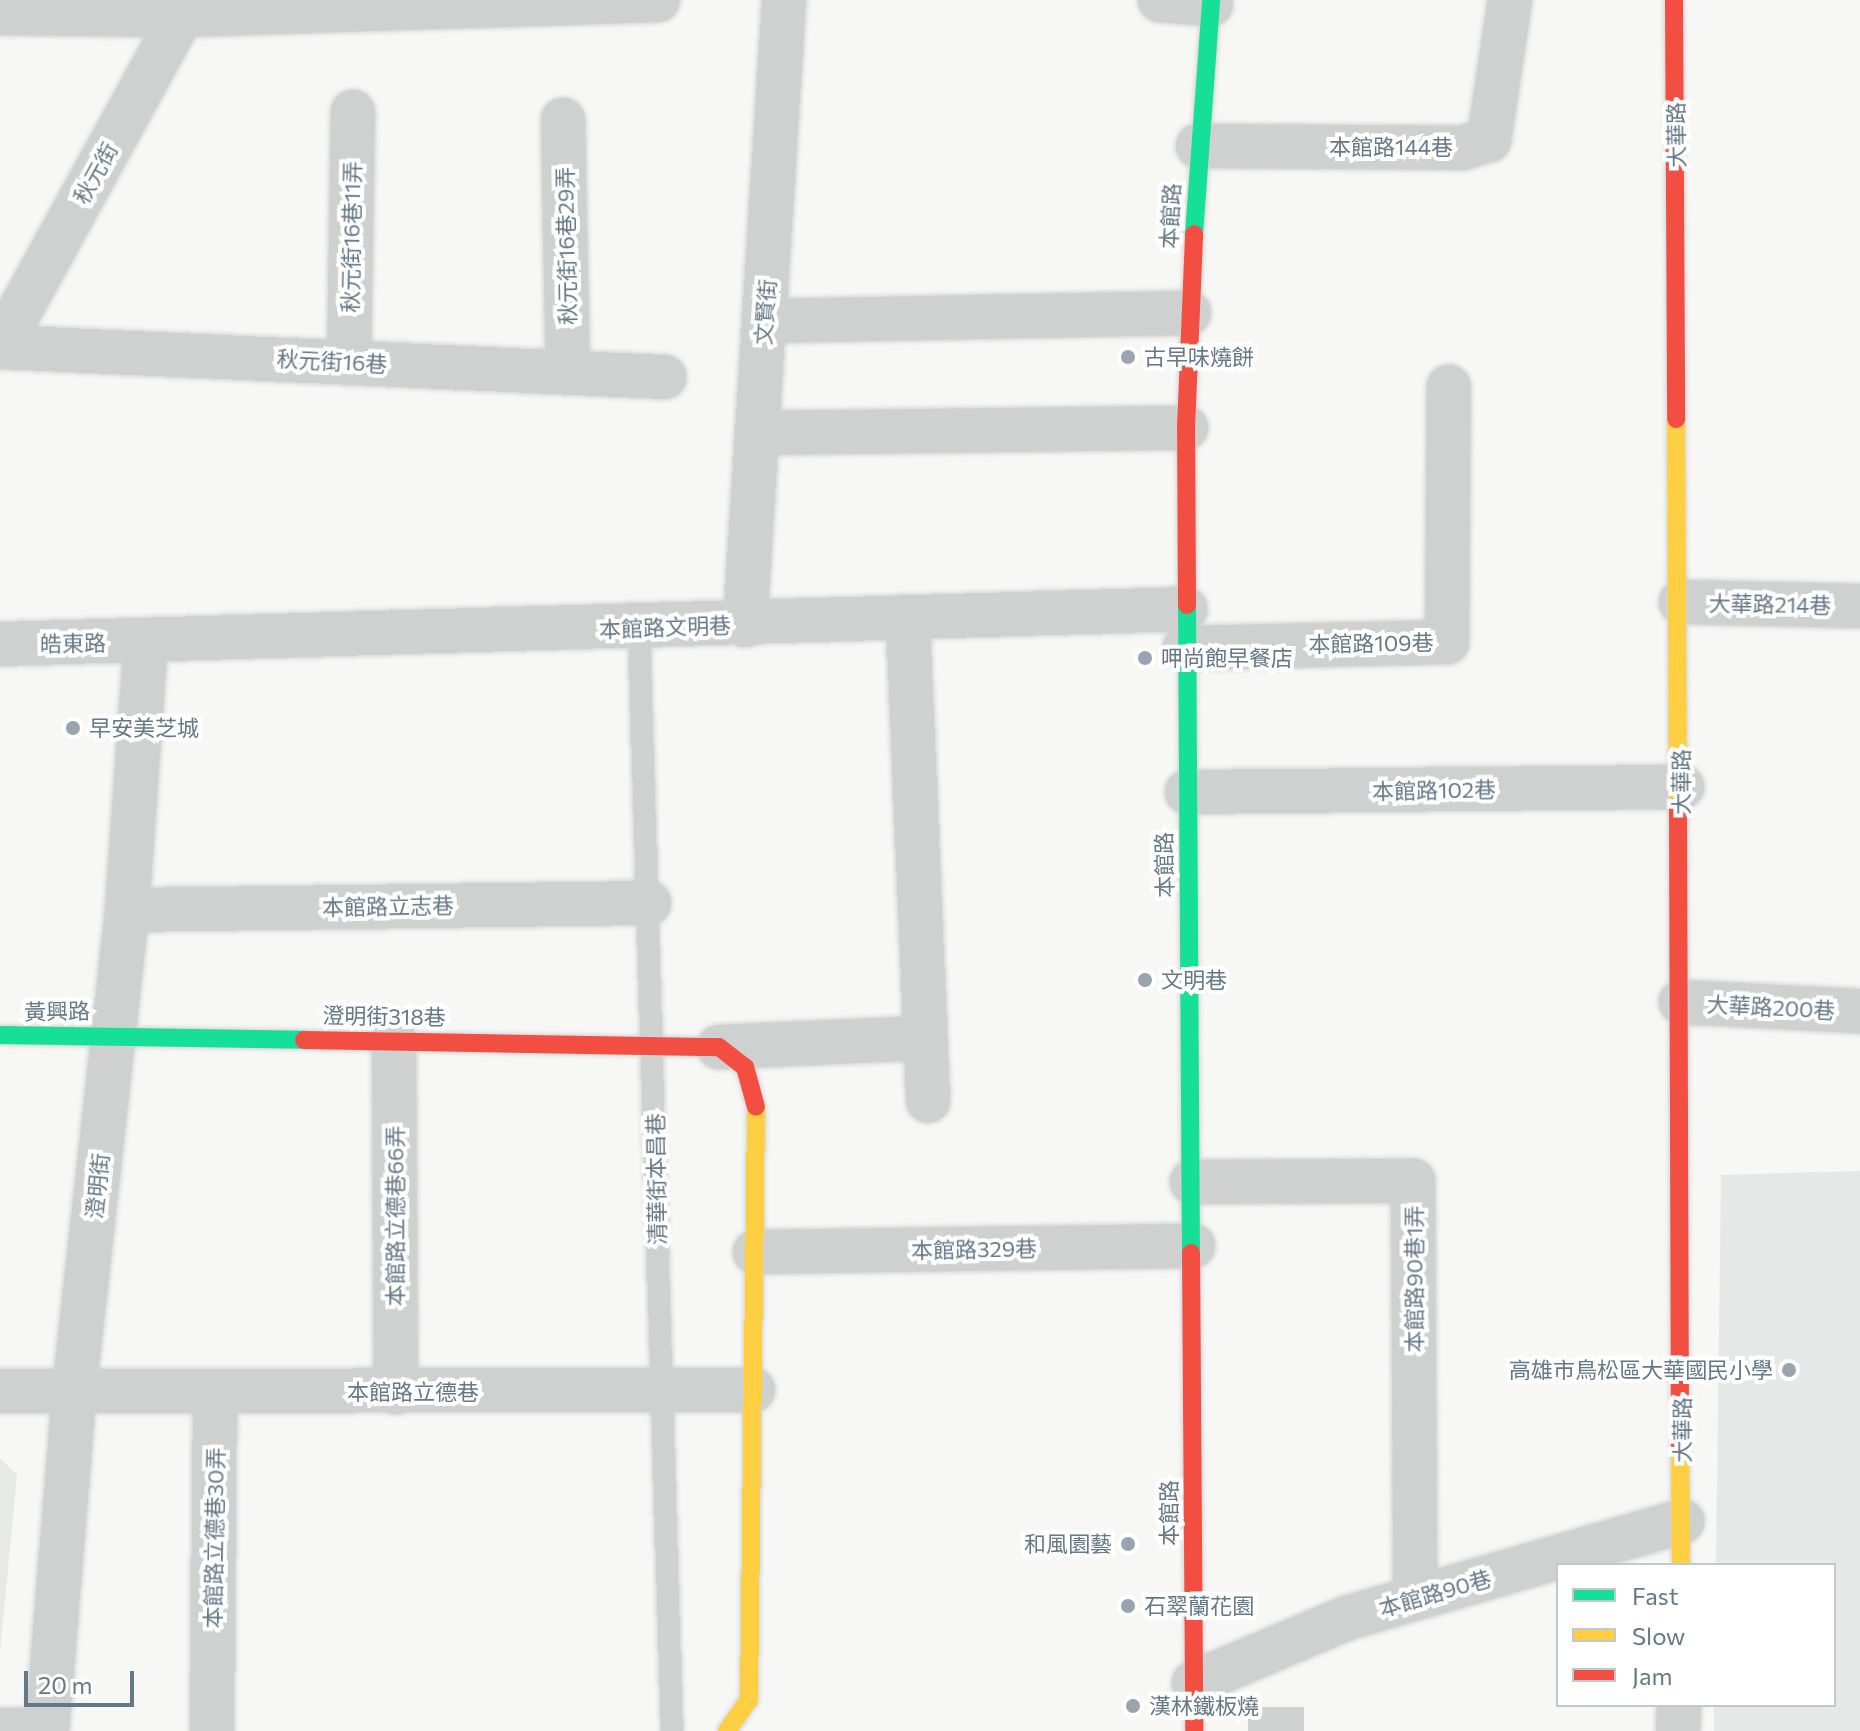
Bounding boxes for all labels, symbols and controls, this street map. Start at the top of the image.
street label: 大華路 [1662,102,1690,168]
street label: 本館路144巷 [1329,134,1453,160]
street label: 秋元街 [67,138,123,208]
street label: 秋元街16巷11弄 [336,161,366,313]
street label: 秋元街16巷29弄 [551,167,581,325]
street label: 本館路 [1155,182,1185,250]
street label: 文賢街 [750,278,780,346]
place label: 古早味燒餅 [1144,344,1254,370]
street label: 秋元街16巷 [276,345,388,377]
marker: 古早味燒餅 [1119,348,1137,366]
street label: 大華路214巷 [1708,590,1832,618]
street label: 本館路文明巷 [599,612,731,642]
street label: 皓東路 [40,629,106,657]
street label: 本館路109巷 [1308,629,1434,657]
place label: 呷尚飽早餐店 [1161,645,1293,671]
marker: 呷尚飽早餐店 [1136,649,1154,667]
place label: 早安美芝城 [89,715,199,741]
marker: 早安美芝城 [64,719,82,737]
street label: 大華路 [1668,749,1694,815]
street label: 本館路102巷 [1372,776,1496,804]
street label: 本館路 [1150,832,1178,898]
street label: 本館路立志巷 [322,892,454,920]
place label: 文明巷 [1161,967,1227,993]
marker: 文明巷 [1136,971,1154,989]
street label: 大華路200巷 [1706,990,1836,1024]
street label: 黃興路 [24,997,90,1025]
street label: 澄明街318巷 [322,1002,446,1030]
street label: 清華街本昌巷 [642,1113,670,1245]
street label: 本館路立德巷66弄 [382,1126,408,1306]
street label: 澄明街 [80,1152,114,1220]
street label: 本館路90巷1弄 [1401,1205,1427,1353]
street label: 本館路329巷 [911,1235,1037,1263]
place label: 高雄市鳥松區大華國民小學 [1509,1357,1773,1383]
marker: 高雄市鳥松區大華國民小學 [1780,1361,1798,1379]
street label: 本館路立德巷 [347,1379,479,1405]
street label: 大華路 [1669,1397,1695,1463]
street label: 本館路立德巷30弄 [199,1447,229,1629]
street label: 本館路 [1156,1480,1182,1546]
place label: 和風園藝 [1024,1531,1112,1557]
marker: 和風園藝 [1119,1535,1137,1553]
legend [1556,1563,1836,1707]
street label: 本館路90巷 [1376,1564,1494,1622]
text: Fast [1632,1581,1679,1610]
place label: 石翠蘭花園 [1144,1593,1254,1619]
marker: 石翠蘭花園 [1119,1597,1137,1615]
text: Slow [1632,1621,1685,1650]
scale bar [28,1655,138,1705]
text: Jam [1632,1661,1672,1690]
text: 20 m [38,1670,92,1699]
place label: 漢林鐵板燒 [1149,1693,1259,1719]
marker: 漢林鐵板燒 [1124,1697,1142,1715]

